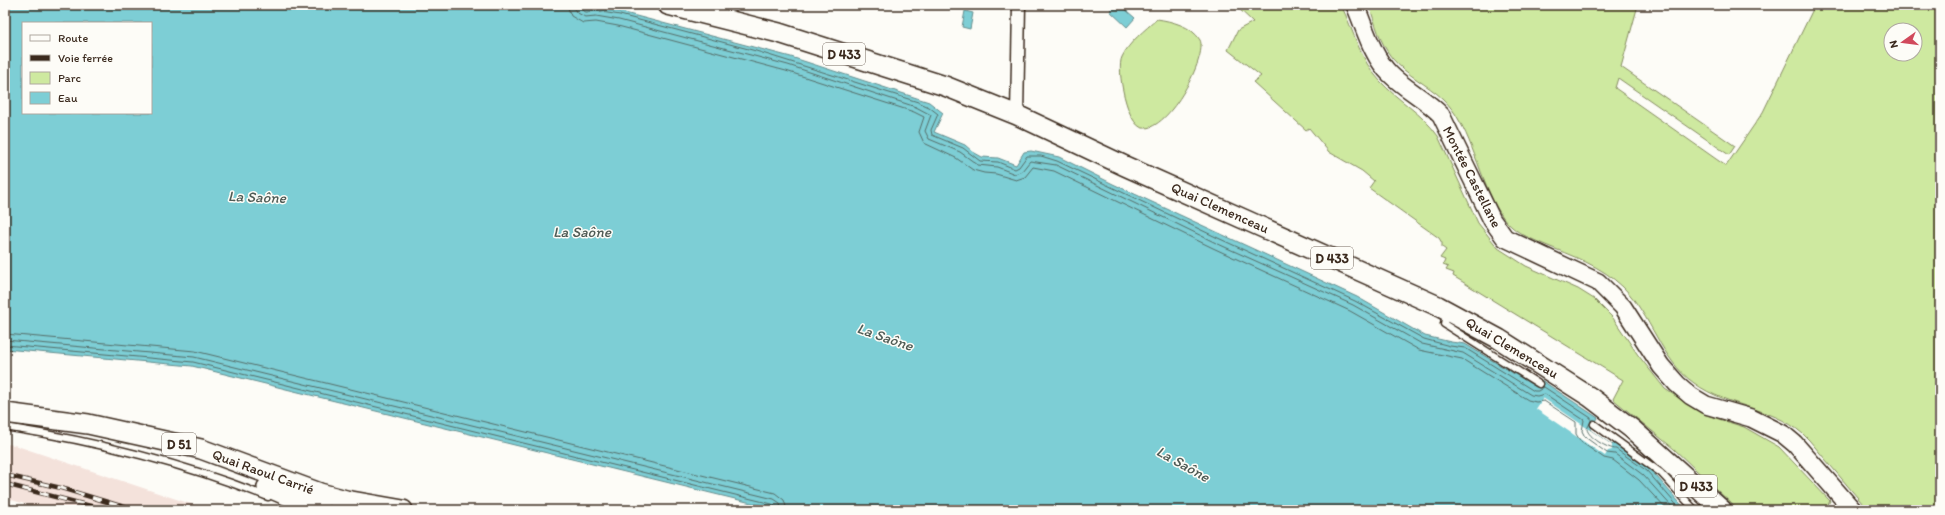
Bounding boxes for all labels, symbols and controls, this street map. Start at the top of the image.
legend [22,22,152,114]
north arrow [1883,22,1923,62]
text: Route [58,31,88,45]
text: N [1887,39,1901,49]
road number: D 433 [823,43,865,65]
text: Voie ferrée [58,51,113,65]
text: Parc [58,71,81,85]
text: Eau [58,91,78,105]
street label: Montée Castellane [1439,123,1505,231]
street label: Quai Clemenceau [1168,179,1272,237]
water label: La Saône [228,187,287,207]
water label: La Saône [553,223,612,241]
road number: D 433 [1311,247,1353,269]
street label: Quai Clemenceau [1463,314,1562,383]
water label: La Saône [855,319,916,355]
road number: D 51 [162,433,196,455]
water label: La Saône [1153,442,1213,486]
street label: Quai Raoul Carrié [210,446,316,498]
road number: D 433 [1675,475,1717,497]

